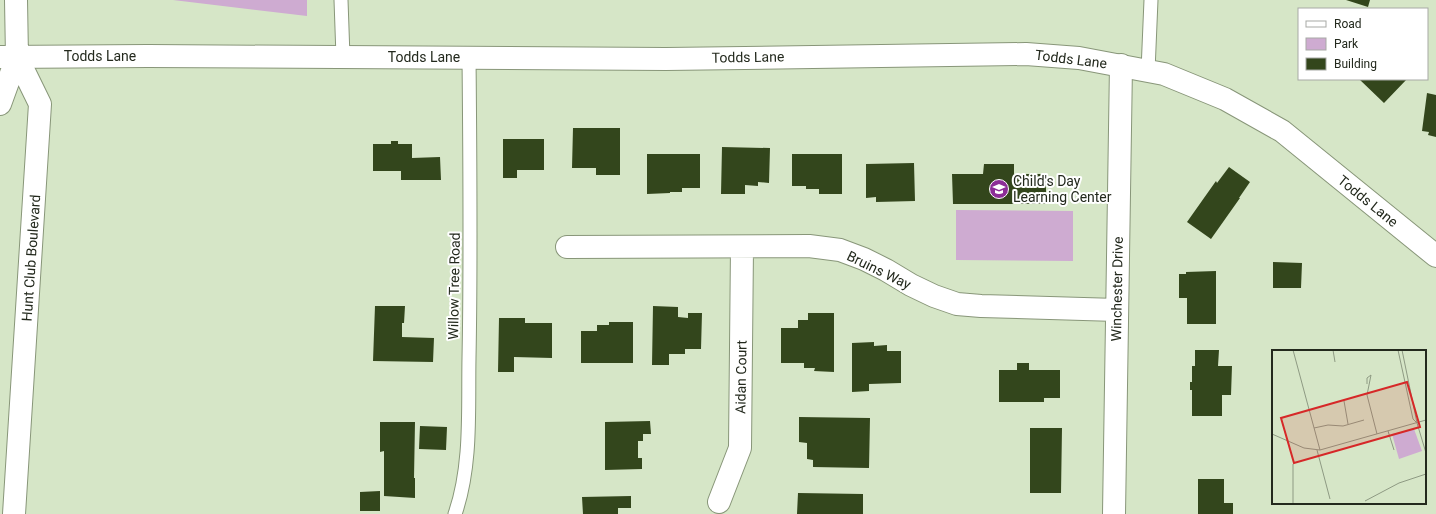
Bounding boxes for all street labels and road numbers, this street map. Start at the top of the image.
street label: Todds Lane [1034,47,1108,71]
street label: Todds Lane [64,48,136,64]
street label: Todds Lane [712,48,784,66]
street label: Todds Lane [388,49,460,65]
street label: Todds Lane [1335,172,1401,230]
street label: Hunt Club Boulevard [19,194,43,322]
street label: Willow Tree Road [445,232,463,340]
street label: Winchester Drive [1108,236,1126,342]
street label: Bruins Way [844,248,914,293]
street label: Aidan Court [732,340,750,414]

